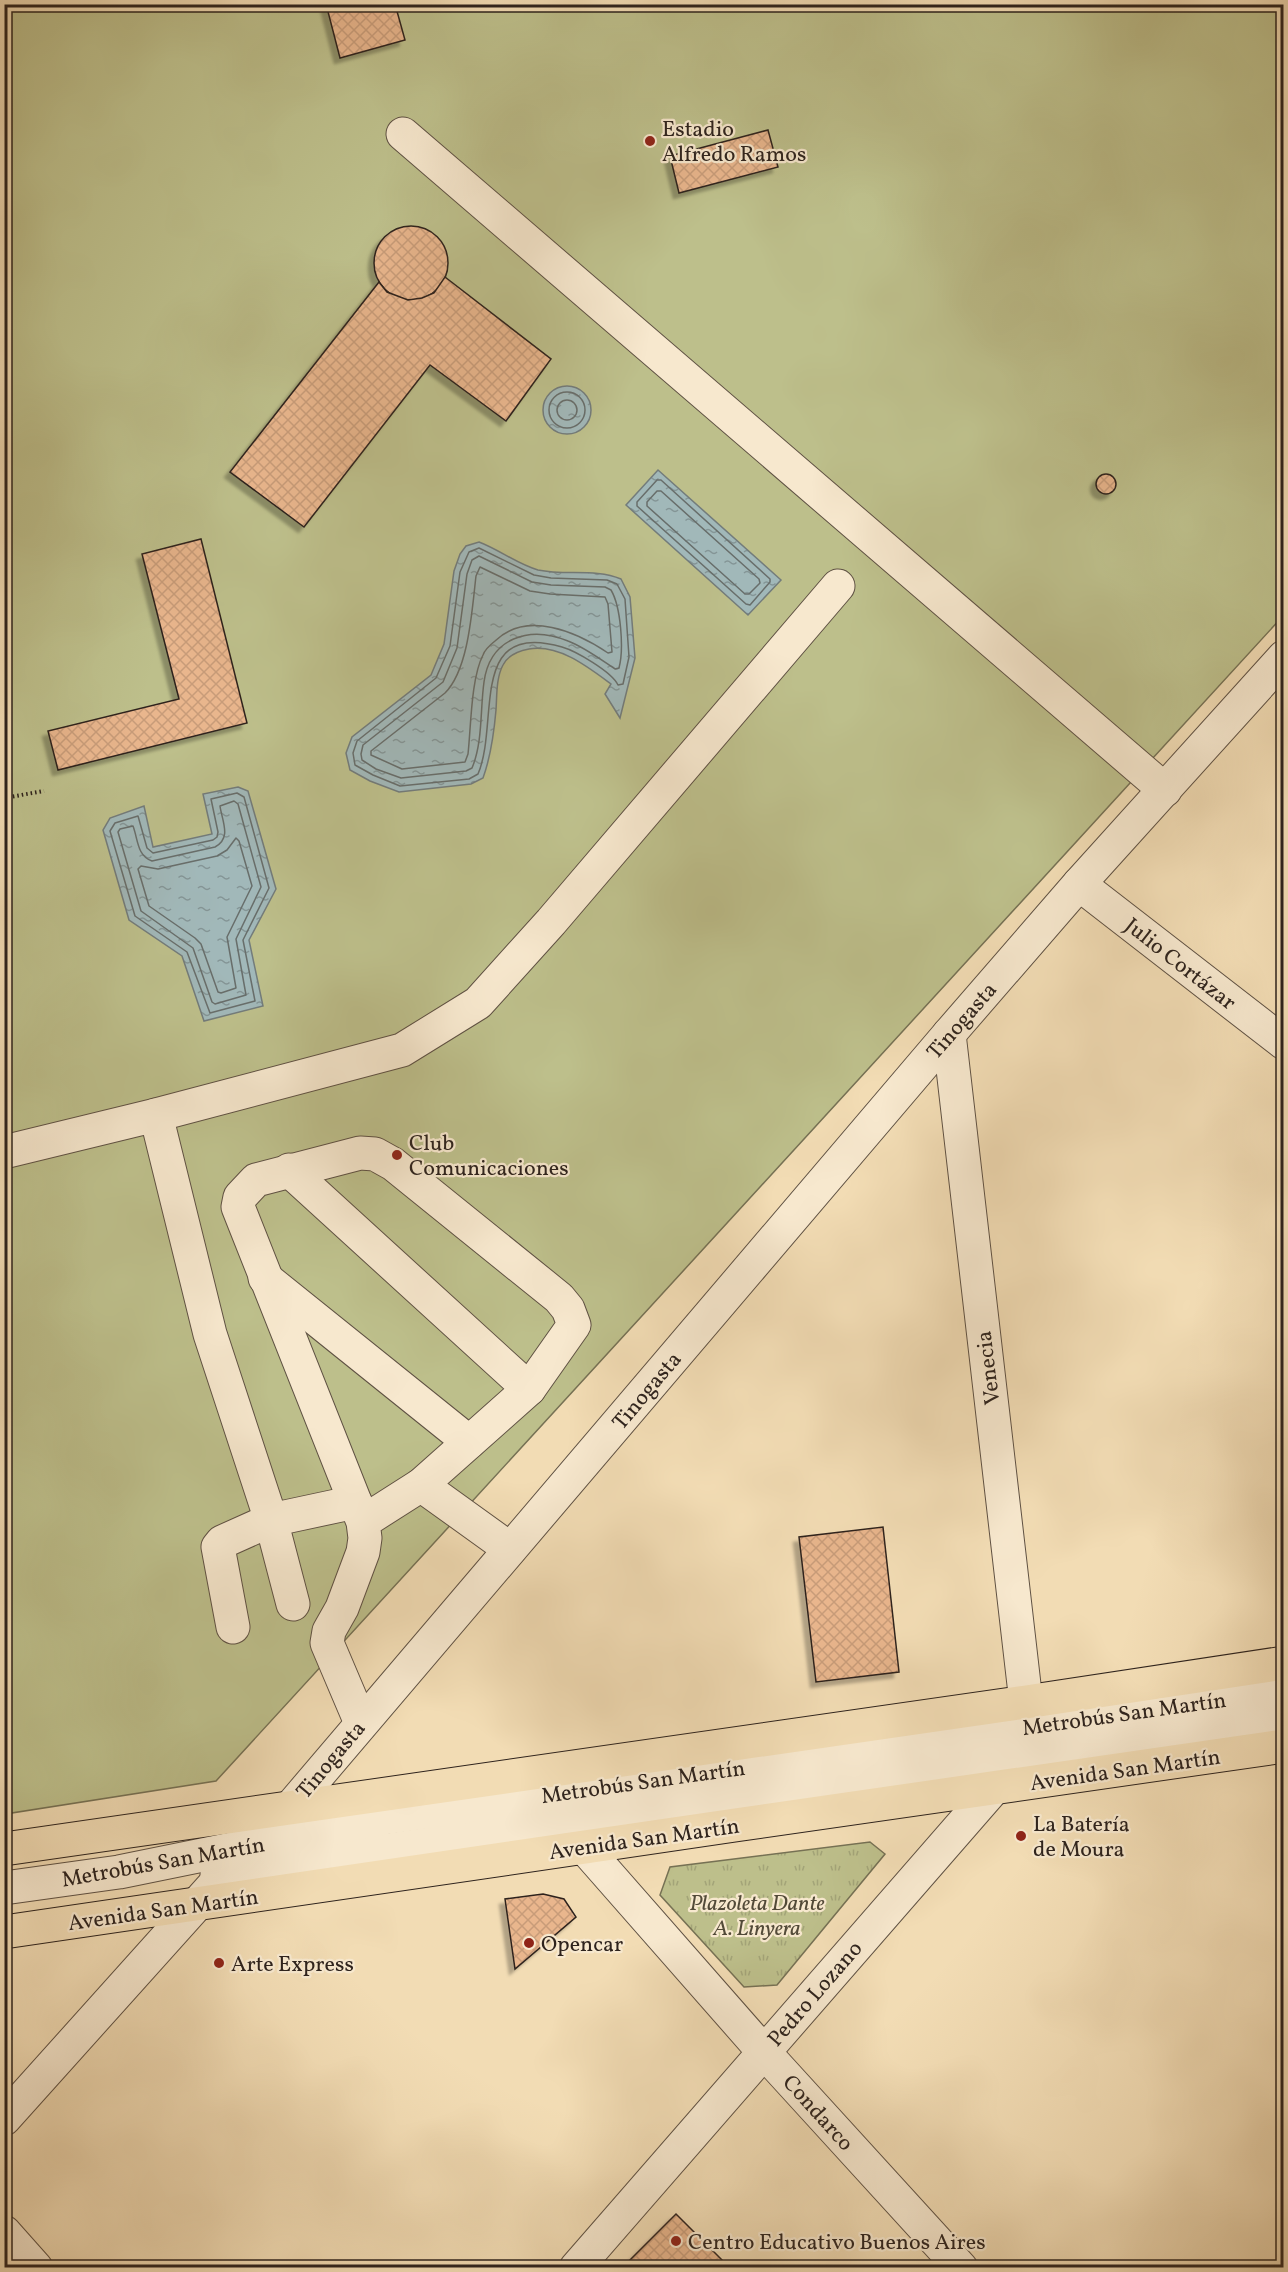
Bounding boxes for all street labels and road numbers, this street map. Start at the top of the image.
street label: Julio Cortázar [1117,911,1242,1018]
street label: Tinogasta [921,976,1005,1067]
street label: Venecia [970,1329,1009,1407]
street label: Tinogasta [606,1346,690,1437]
street label: Metrobús San Martín [1020,1686,1228,1745]
street label: Tinogasta [290,1715,374,1806]
street label: Avenida San Martín [1028,1743,1223,1800]
street label: Metrobús San Martín [539,1754,747,1813]
street label: Avenida San Martín [547,1812,742,1869]
street label: Metrobús San Martín [59,1830,268,1897]
street label: Avenida San Martín [66,1883,261,1940]
street label: Pedro Lozano [761,1935,871,2054]
street label: Condarco [774,2069,860,2159]

